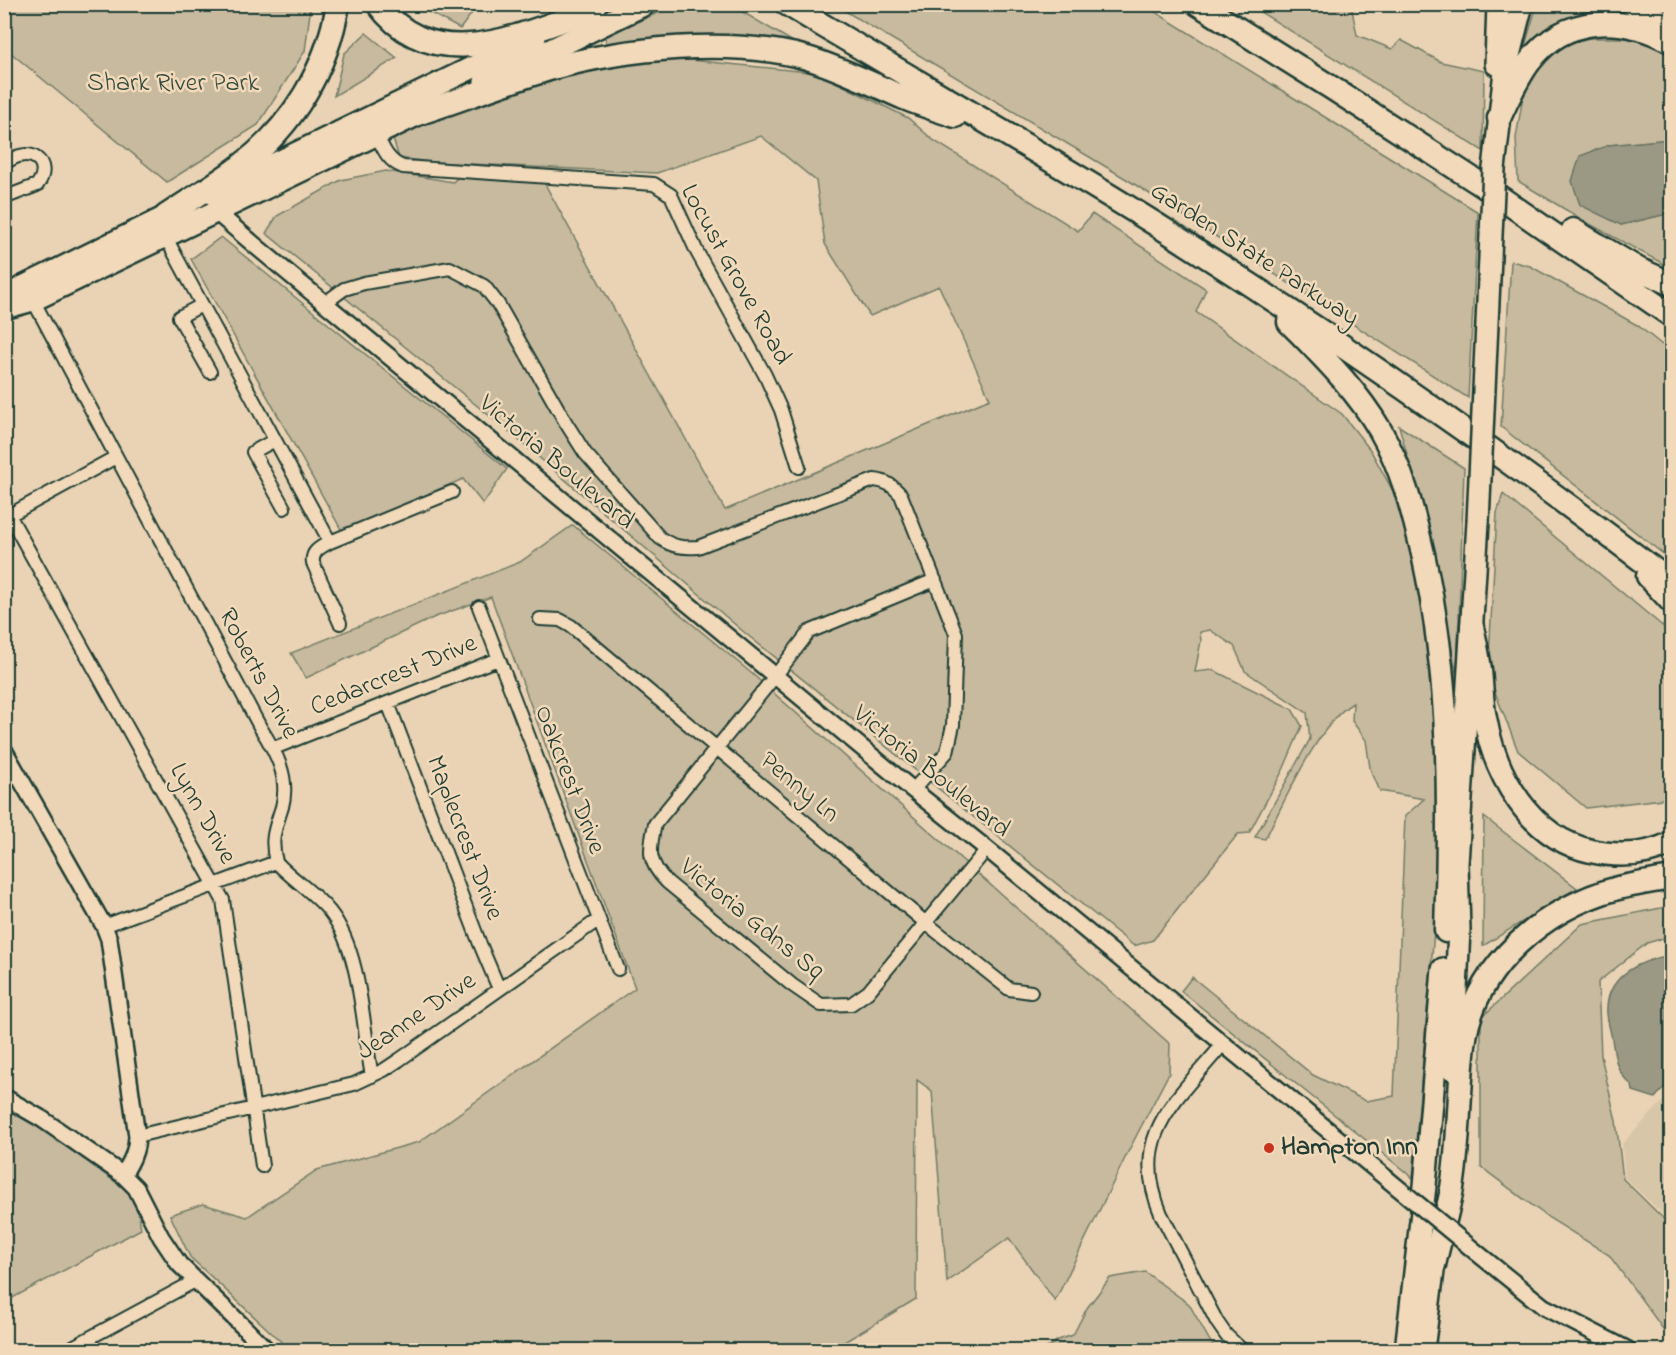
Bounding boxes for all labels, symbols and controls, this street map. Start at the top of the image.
park label: Shark River Park [87,65,260,103]
street label: Garden State Parkway [1142,173,1366,337]
street label: Locust Grove Road [670,178,801,373]
street label: Victoria Boulevard [469,385,643,540]
street label: Roberts Drive [208,602,309,746]
street label: Cedarcrest Drive [305,625,483,727]
street label: Victoria Boulevard [843,696,1019,848]
street label: Oakcrest Drive [523,700,615,860]
street label: Penny Ln [751,743,847,833]
street label: Maplecrest Drive [415,750,513,926]
street label: Lynn Drive [159,756,246,872]
street label: Victoria Gdns Sq [670,849,832,990]
street label: Jeanne Drive [350,963,484,1071]
place label: Hampton Inn [1281,1129,1418,1167]
marker: Hampton Inn [1262,1141,1276,1155]

